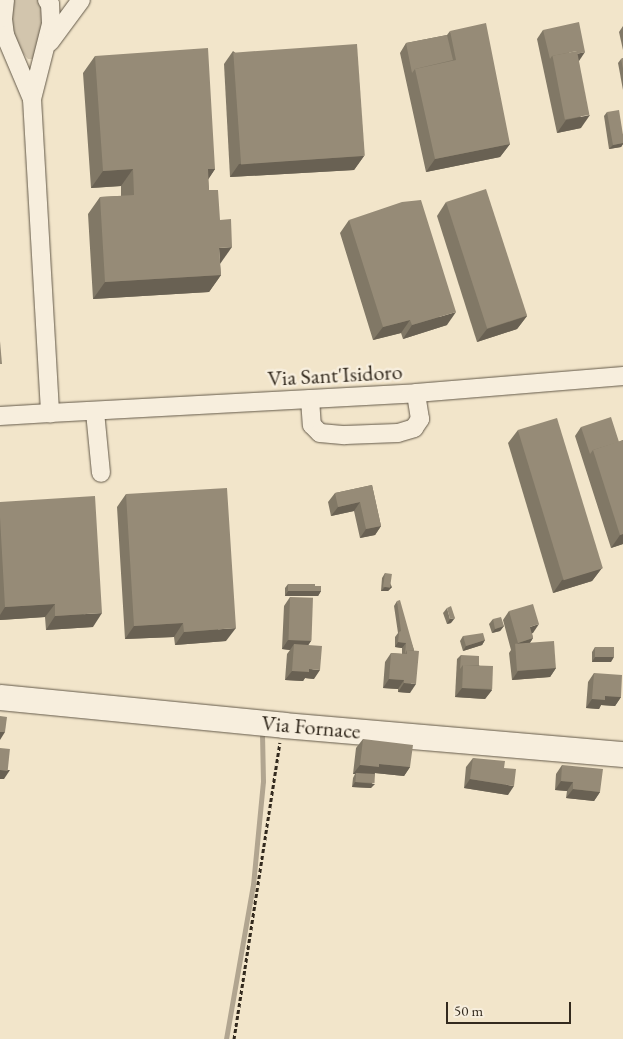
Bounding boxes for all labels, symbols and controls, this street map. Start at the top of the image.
street label: Via Sant'Isidoro [267,358,403,392]
street label: Via Fornace [260,710,362,744]
scale bar [448,992,573,1024]
text: 50 m [454,1001,483,1020]

